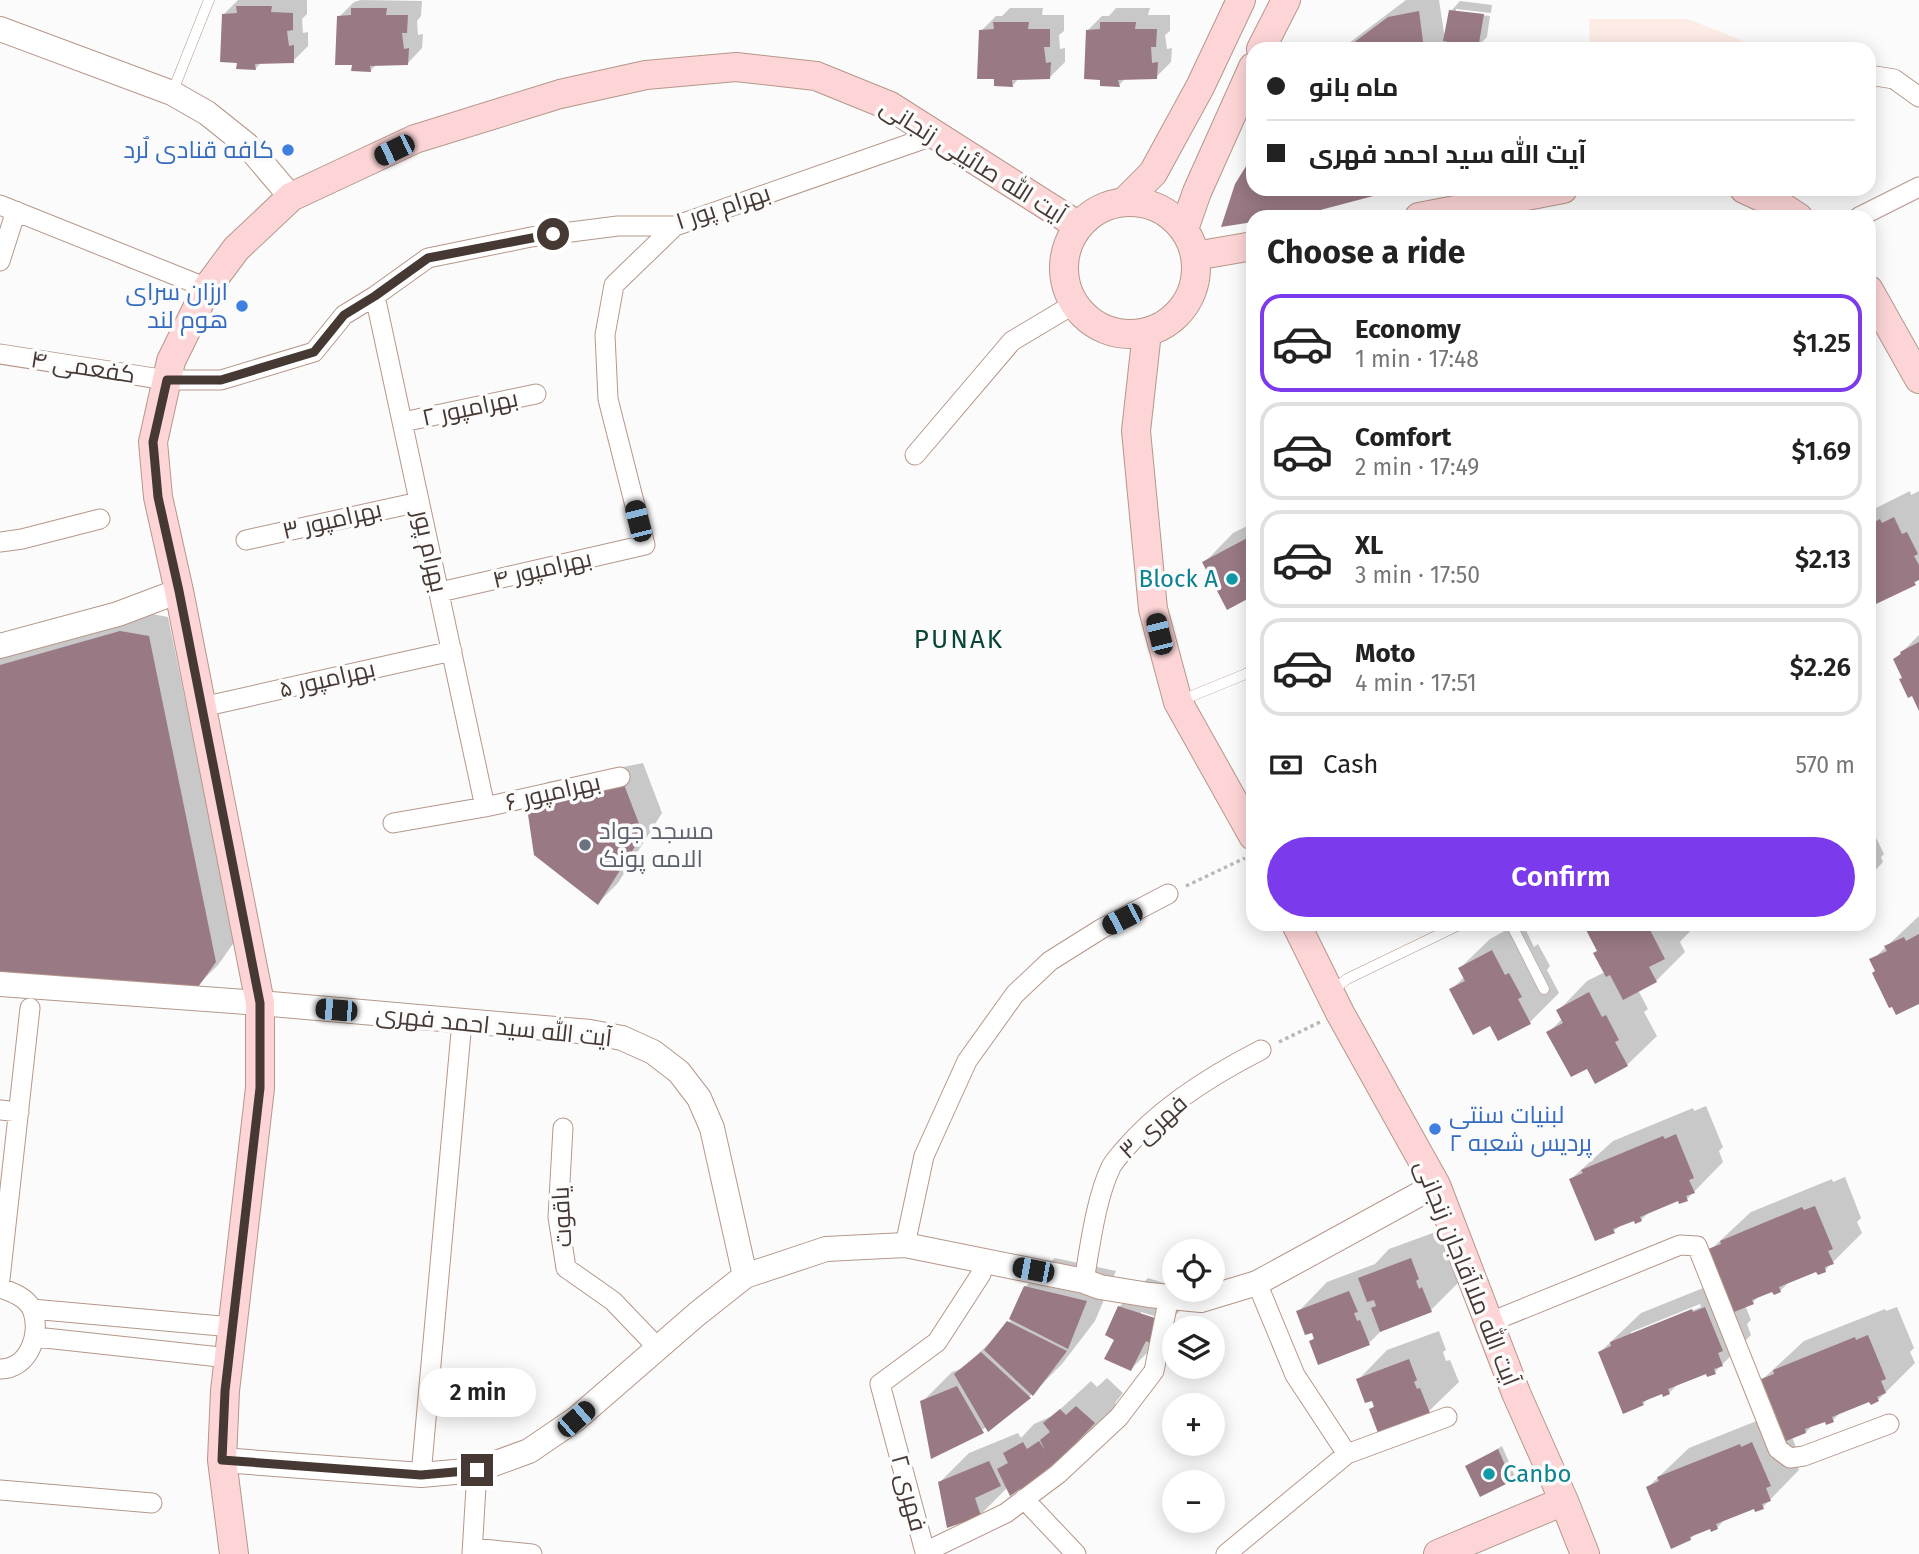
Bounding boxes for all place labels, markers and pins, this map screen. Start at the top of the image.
place label: کافه قنادی لٌرد [124,136,274,164]
marker: کافه قنادی لٌرد [280,142,296,158]
place label: ارزان سرای هوم لند [126,278,228,336]
marker: ارزان سرای هوم لند [234,298,250,314]
place label: Block A [1139,565,1218,593]
marker: Block A [1224,571,1240,587]
place label: مسجد جواد الامه پونک [599,817,714,875]
marker: مسجد جواد الامه پونک [577,837,593,853]
place label: لبنیات سنتی پردیس شعبه ۲ [1449,1101,1593,1159]
marker: لبنیات سنتی پردیس شعبه ۲ [1427,1121,1443,1137]
place label: Canbo [1503,1460,1572,1488]
marker: Canbo [1481,1466,1497,1482]

